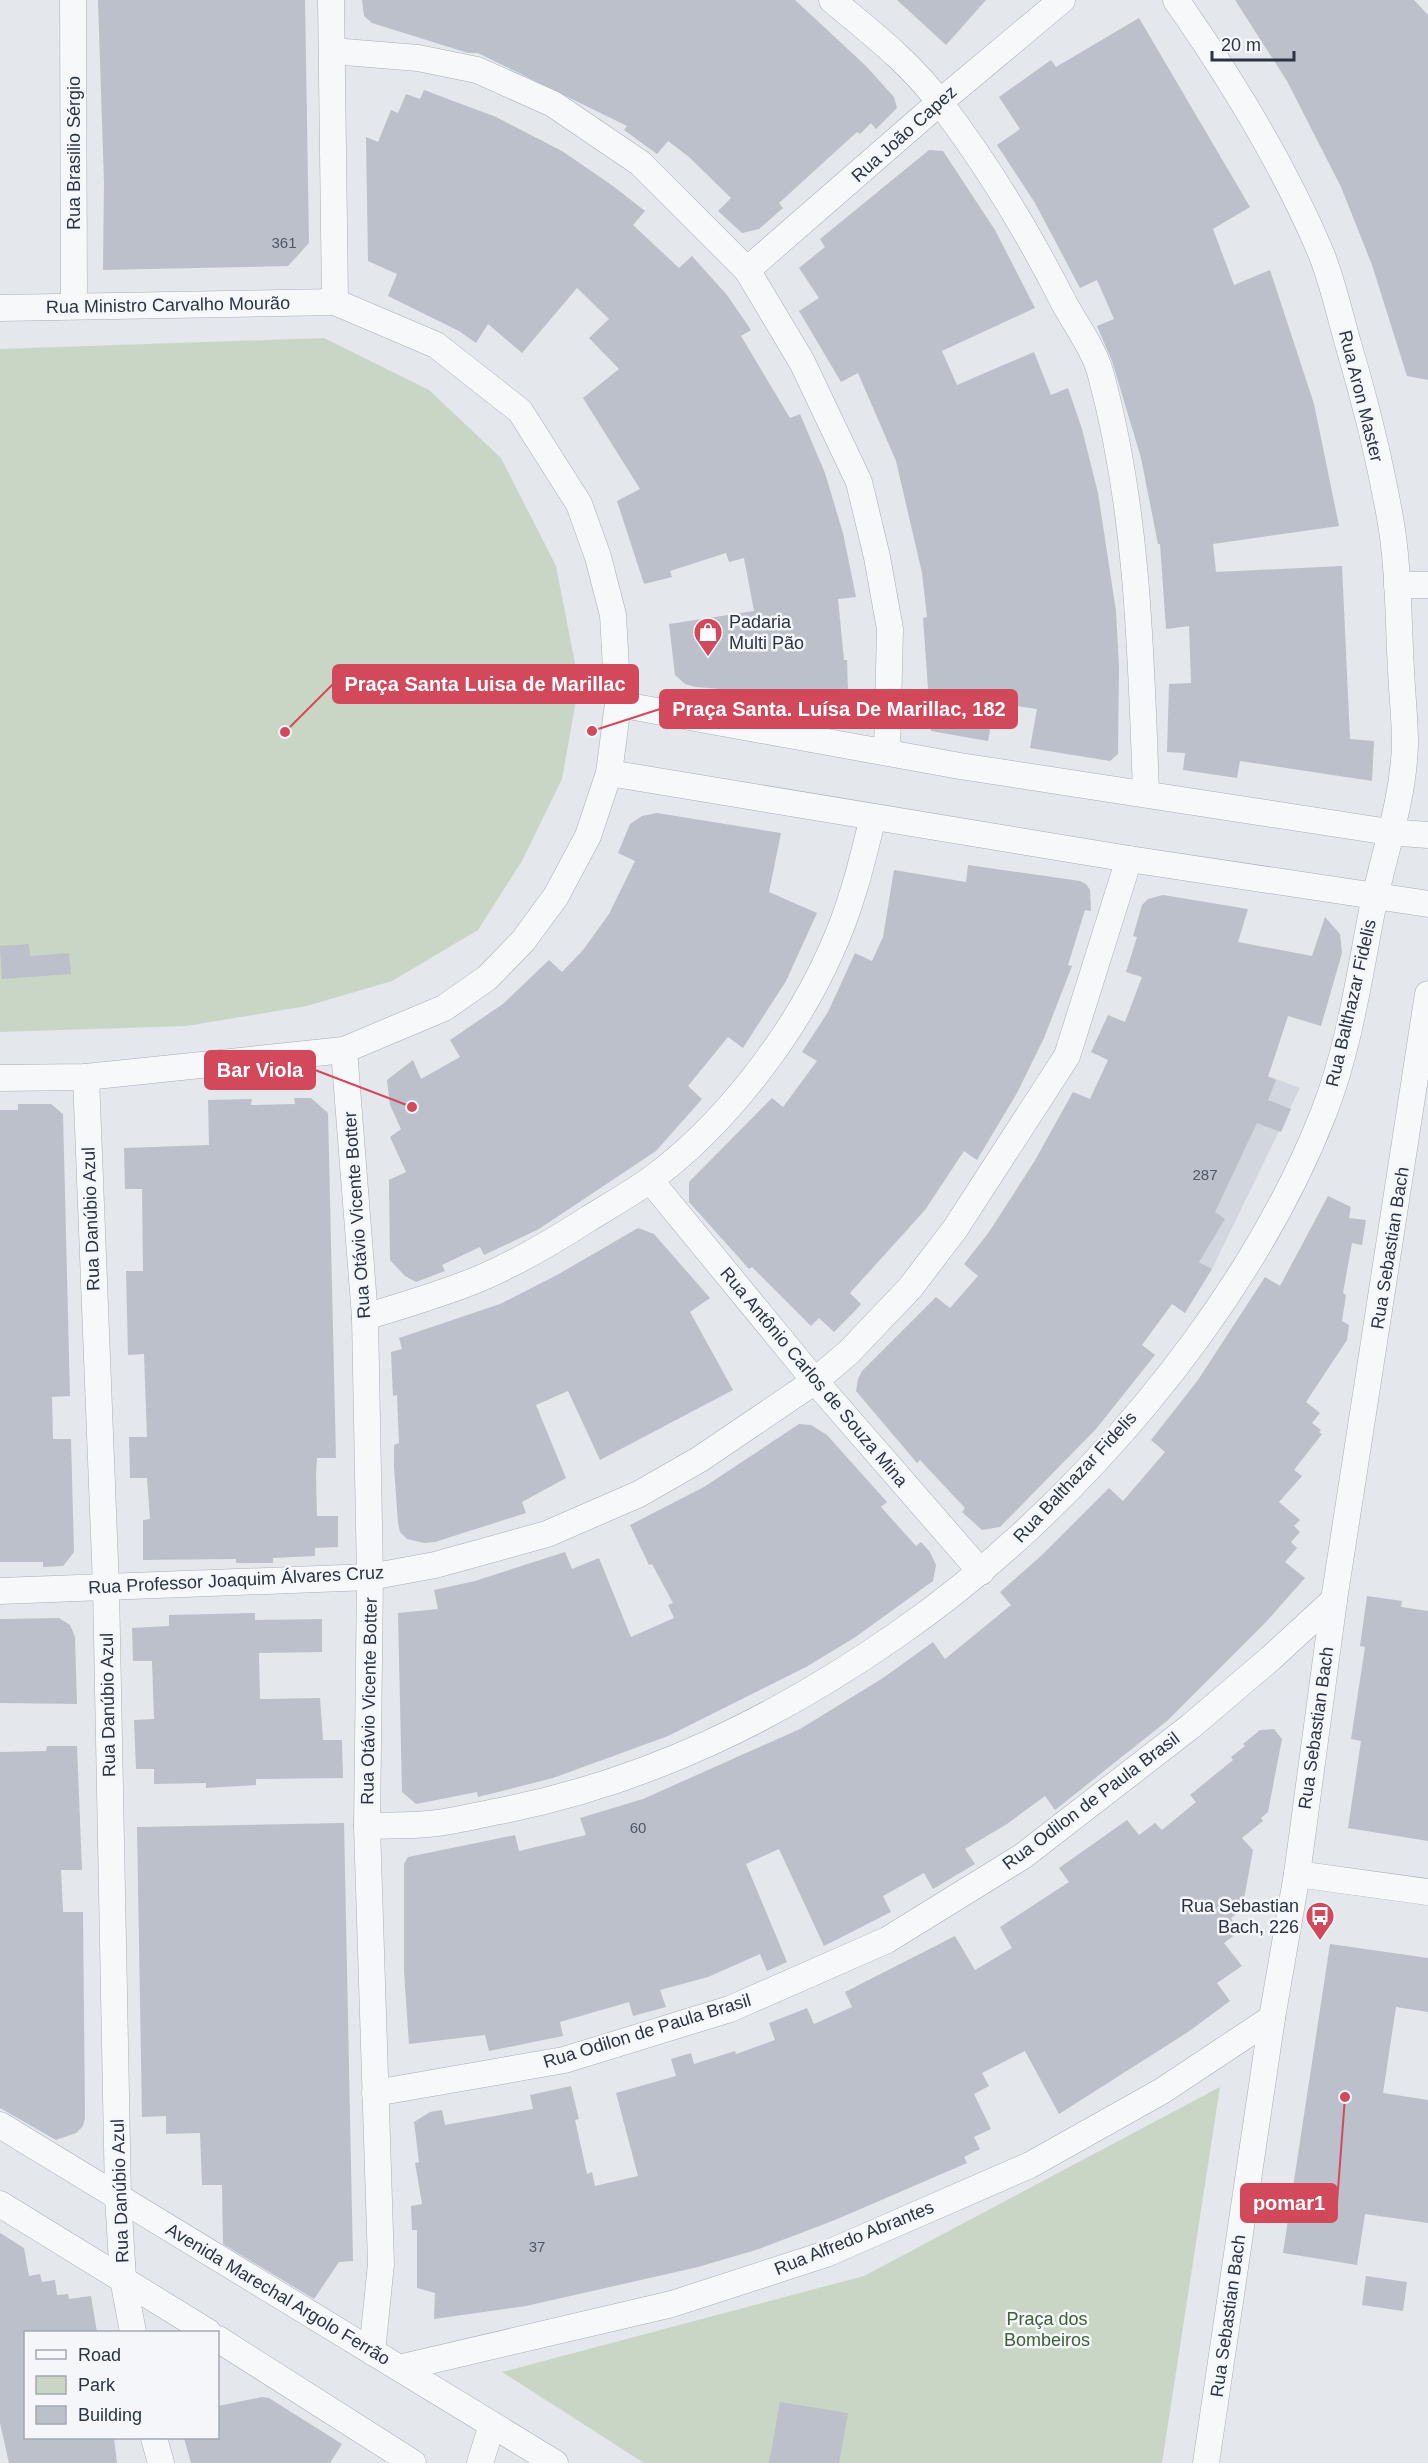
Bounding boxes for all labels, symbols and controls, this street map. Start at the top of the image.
scale bar [1212,24,1294,62]
text: 20 m [1221,35,1261,55]
street label: Rua Brasilio Sérgio [64,76,84,230]
street label: Rua João Capez [847,82,961,186]
house number: 361 [271,234,297,251]
street label: Rua Ministro Carvalho Mourão [46,293,290,317]
street label: Rua Aron Master [1335,328,1387,464]
place label: Padaria Multi Pão [729,612,804,653]
shop icon: Padaria Multi Pão [692,616,724,658]
callout: Praça Santa Luisa de Marillac [333,665,638,703]
text: Praça Santa Luisa de Marillac [344,673,626,695]
callout: Praça Santa. Luísa De Marillac, 182 [660,690,1017,728]
text: Praça Santa. Luísa De Marillac, 182 [672,698,1006,720]
street label: Rua Balthazar Fidelis [1322,917,1380,1089]
callout: Bar Viola [205,1051,315,1089]
text: Bar Viola [217,1059,304,1081]
street label: Rua Otávio Vicente Botter [340,1111,374,1319]
street label: Rua Danúbio Azul [78,1147,104,1291]
street label: Rua Sebastian Bach [1367,1165,1413,1331]
house number: 287 [1192,1166,1218,1183]
street label: Rua Antônio Carlos de Souza Mina [716,1263,912,1491]
street label: Rua Balthazar Fidelis [1009,1408,1141,1546]
street label: Rua Professor Joaquim Álvares Cruz [88,1562,384,1598]
street label: Rua Otávio Vicente Botter [357,1597,381,1805]
street label: Rua Danúbio Azul [97,1633,119,1777]
street label: Rua Sebastian Bach [1295,1645,1337,1811]
street label: Rua Odilon de Paula Brasil [999,1728,1183,1874]
house number: 60 [630,1819,646,1836]
place label: Rua Sebastian Bach, 226 [1181,1896,1299,1937]
bus stop icon: Rua Sebastian Bach, 226 [1304,1900,1336,1942]
street label: Rua Odilon de Paula Brasil [541,1990,753,2072]
street label: Rua Danúbio Azul [107,2119,133,2263]
callout: pomar1 [1241,2184,1337,2222]
text: pomar1 [1253,2192,1325,2214]
street label: Rua Alfredo Abrantes [771,2197,937,2279]
street label: Avenida Marechal Argolo Ferrão [162,2219,394,2369]
street label: Rua Sebastian Bach [1207,2233,1249,2399]
house number: 37 [529,2238,545,2255]
park label: Praça dos Bombeiros [1004,2309,1090,2350]
legend [24,2331,219,2439]
text: Road [78,2345,121,2365]
text: Park [78,2375,116,2395]
text: Building [78,2405,142,2425]

